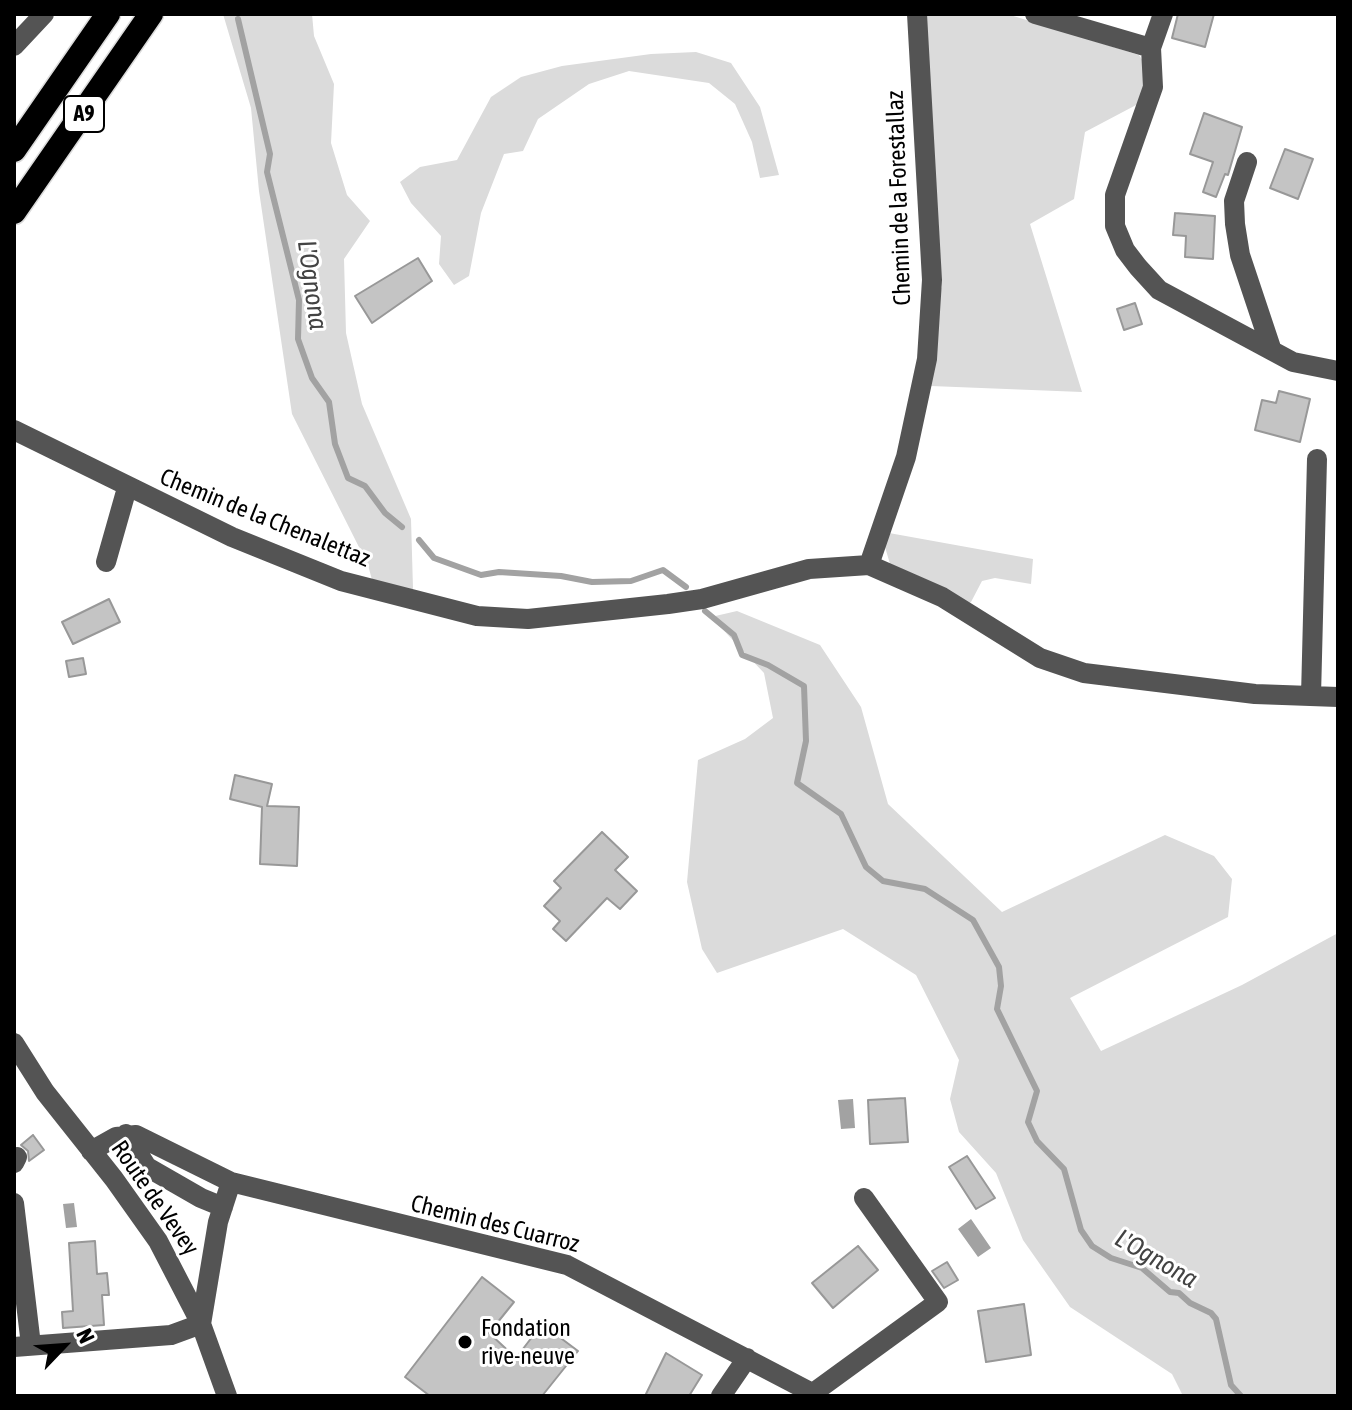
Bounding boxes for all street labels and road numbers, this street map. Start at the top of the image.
street label: Chemin de la Forestallaz [881,90,917,306]
road number: A9 [64,96,104,132]
street label: Chemin de la Chenalettaz [156,463,374,573]
street label: Route de Vevey [105,1135,205,1261]
street label: Chemin des Cuarroz [408,1189,582,1259]

